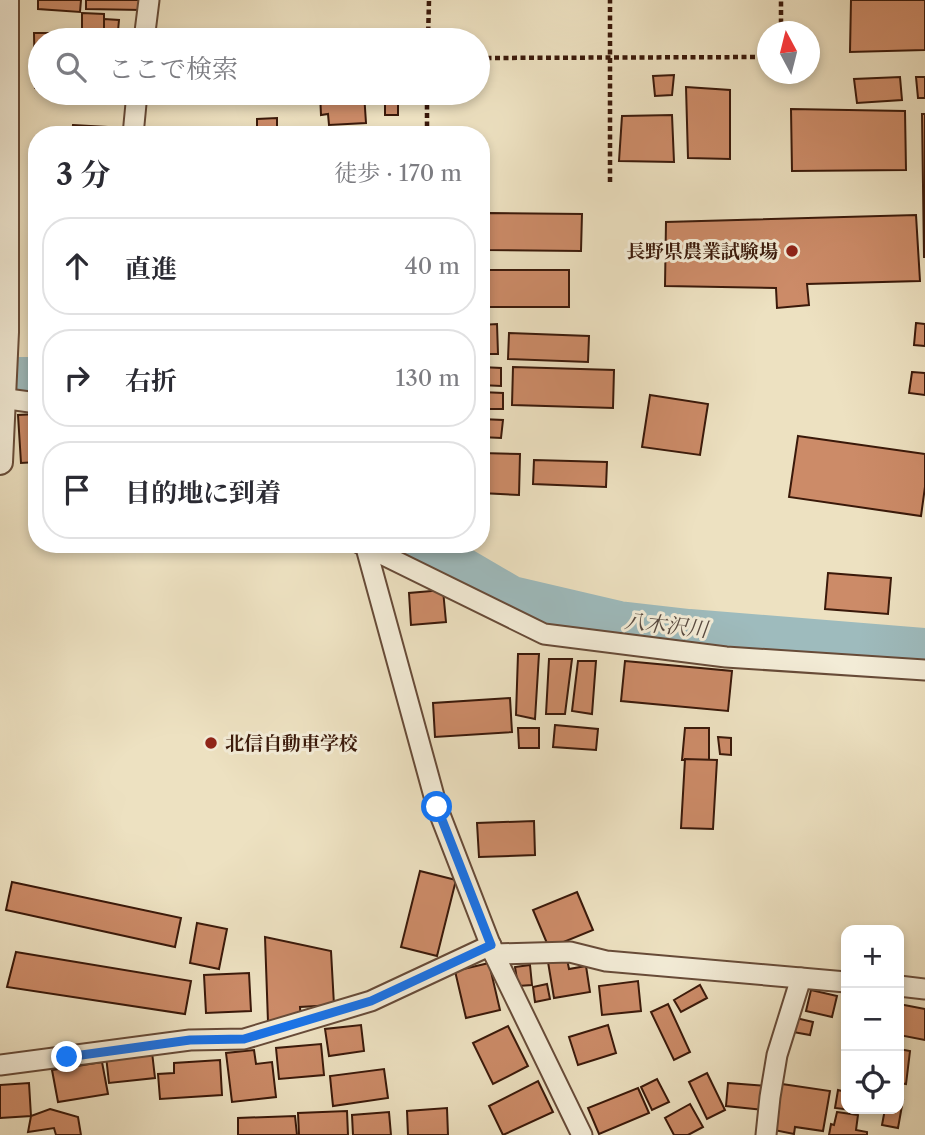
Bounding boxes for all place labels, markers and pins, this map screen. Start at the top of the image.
place label: 長野県農業試験場 [626,240,778,263]
marker: 長野県農業試験場 [784,243,800,259]
place label: 北信自動車学校 [225,732,358,755]
marker: 北信自動車学校 [203,735,219,751]

